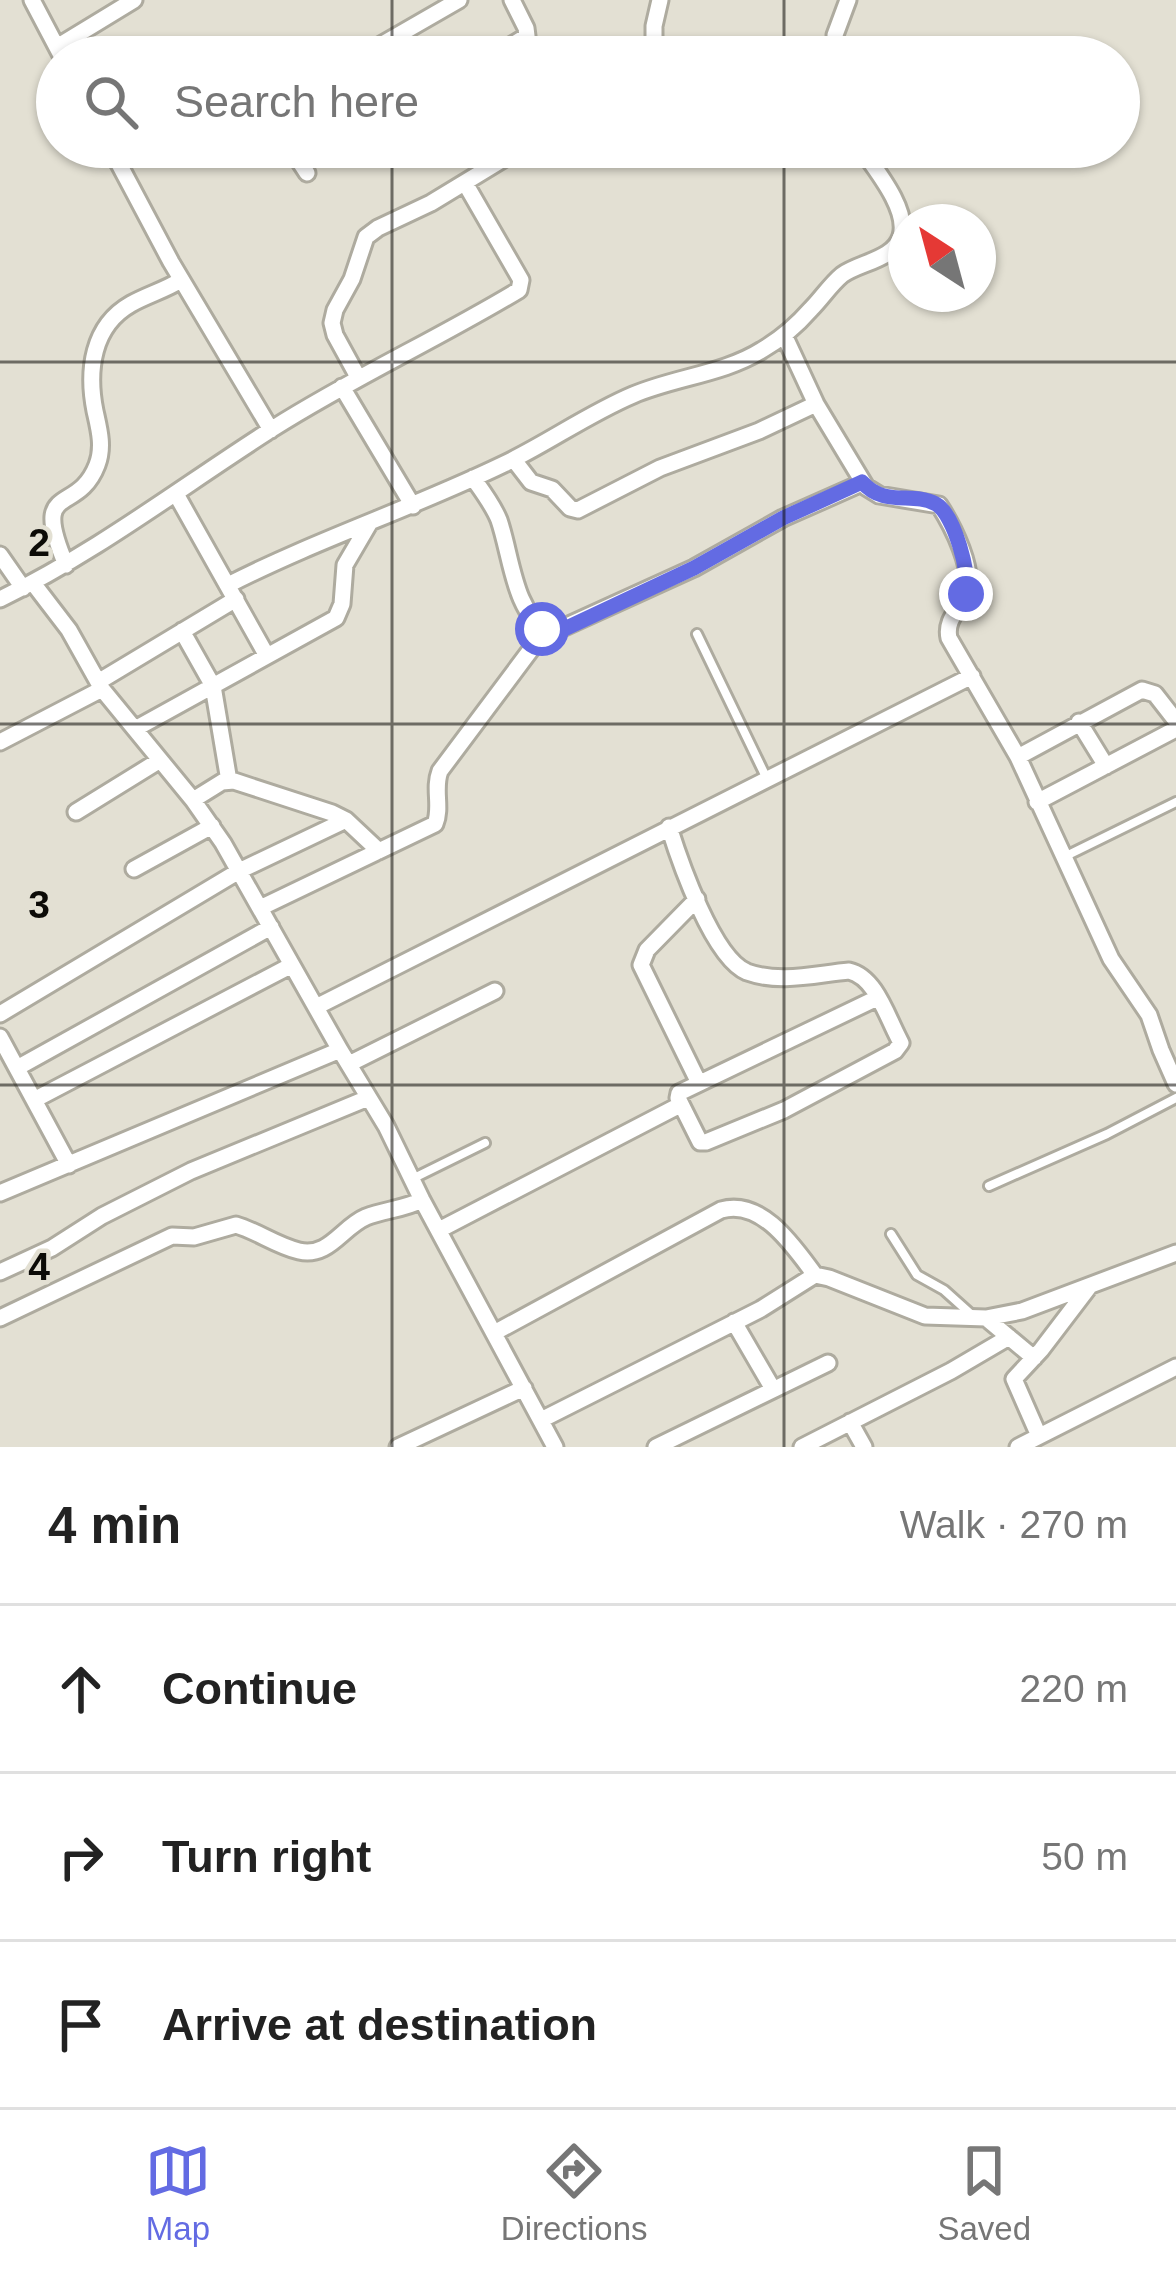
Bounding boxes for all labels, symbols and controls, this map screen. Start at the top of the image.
search box [36,36,1140,168]
icon: search [78,69,144,135]
text: Search here [174,76,419,127]
north arrow [888,204,996,312]
text: 2 [28,521,50,564]
route end [939,567,993,621]
route start [515,602,569,656]
text: 3 [28,883,50,926]
text: 4 [28,1245,50,1288]
text: 4 min [48,1497,181,1554]
text: Walk · 270 m [900,1503,1128,1546]
icon: ahead [48,1656,114,1722]
text: Continue [162,1663,357,1714]
text: 220 m [1020,1667,1128,1710]
icon: right [48,1824,114,1890]
text: Turn right [162,1831,371,1882]
text: 50 m [1041,1835,1128,1878]
icon: arrive [48,1992,114,2058]
text: Arrive at destination [162,1999,597,2050]
tab: Map [145,2138,211,2248]
tab: Directions [501,2138,648,2248]
tab: Saved [937,2138,1031,2248]

